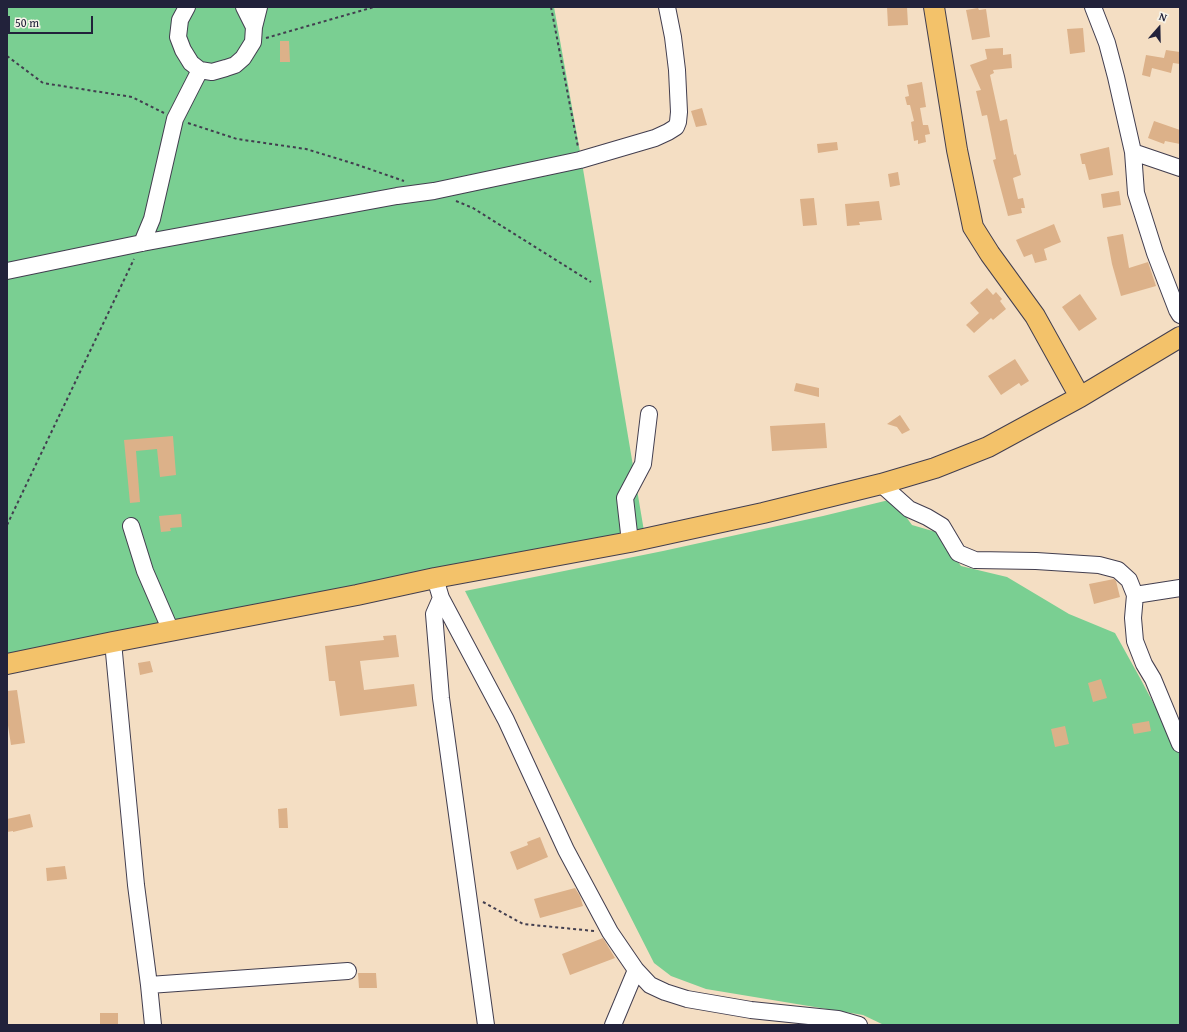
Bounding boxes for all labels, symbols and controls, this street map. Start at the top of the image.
scale bar [10,8,95,34]
north arrow [1139,8,1179,48]
text: N [1157,8,1169,25]
text: 50 m [15,14,39,31]

